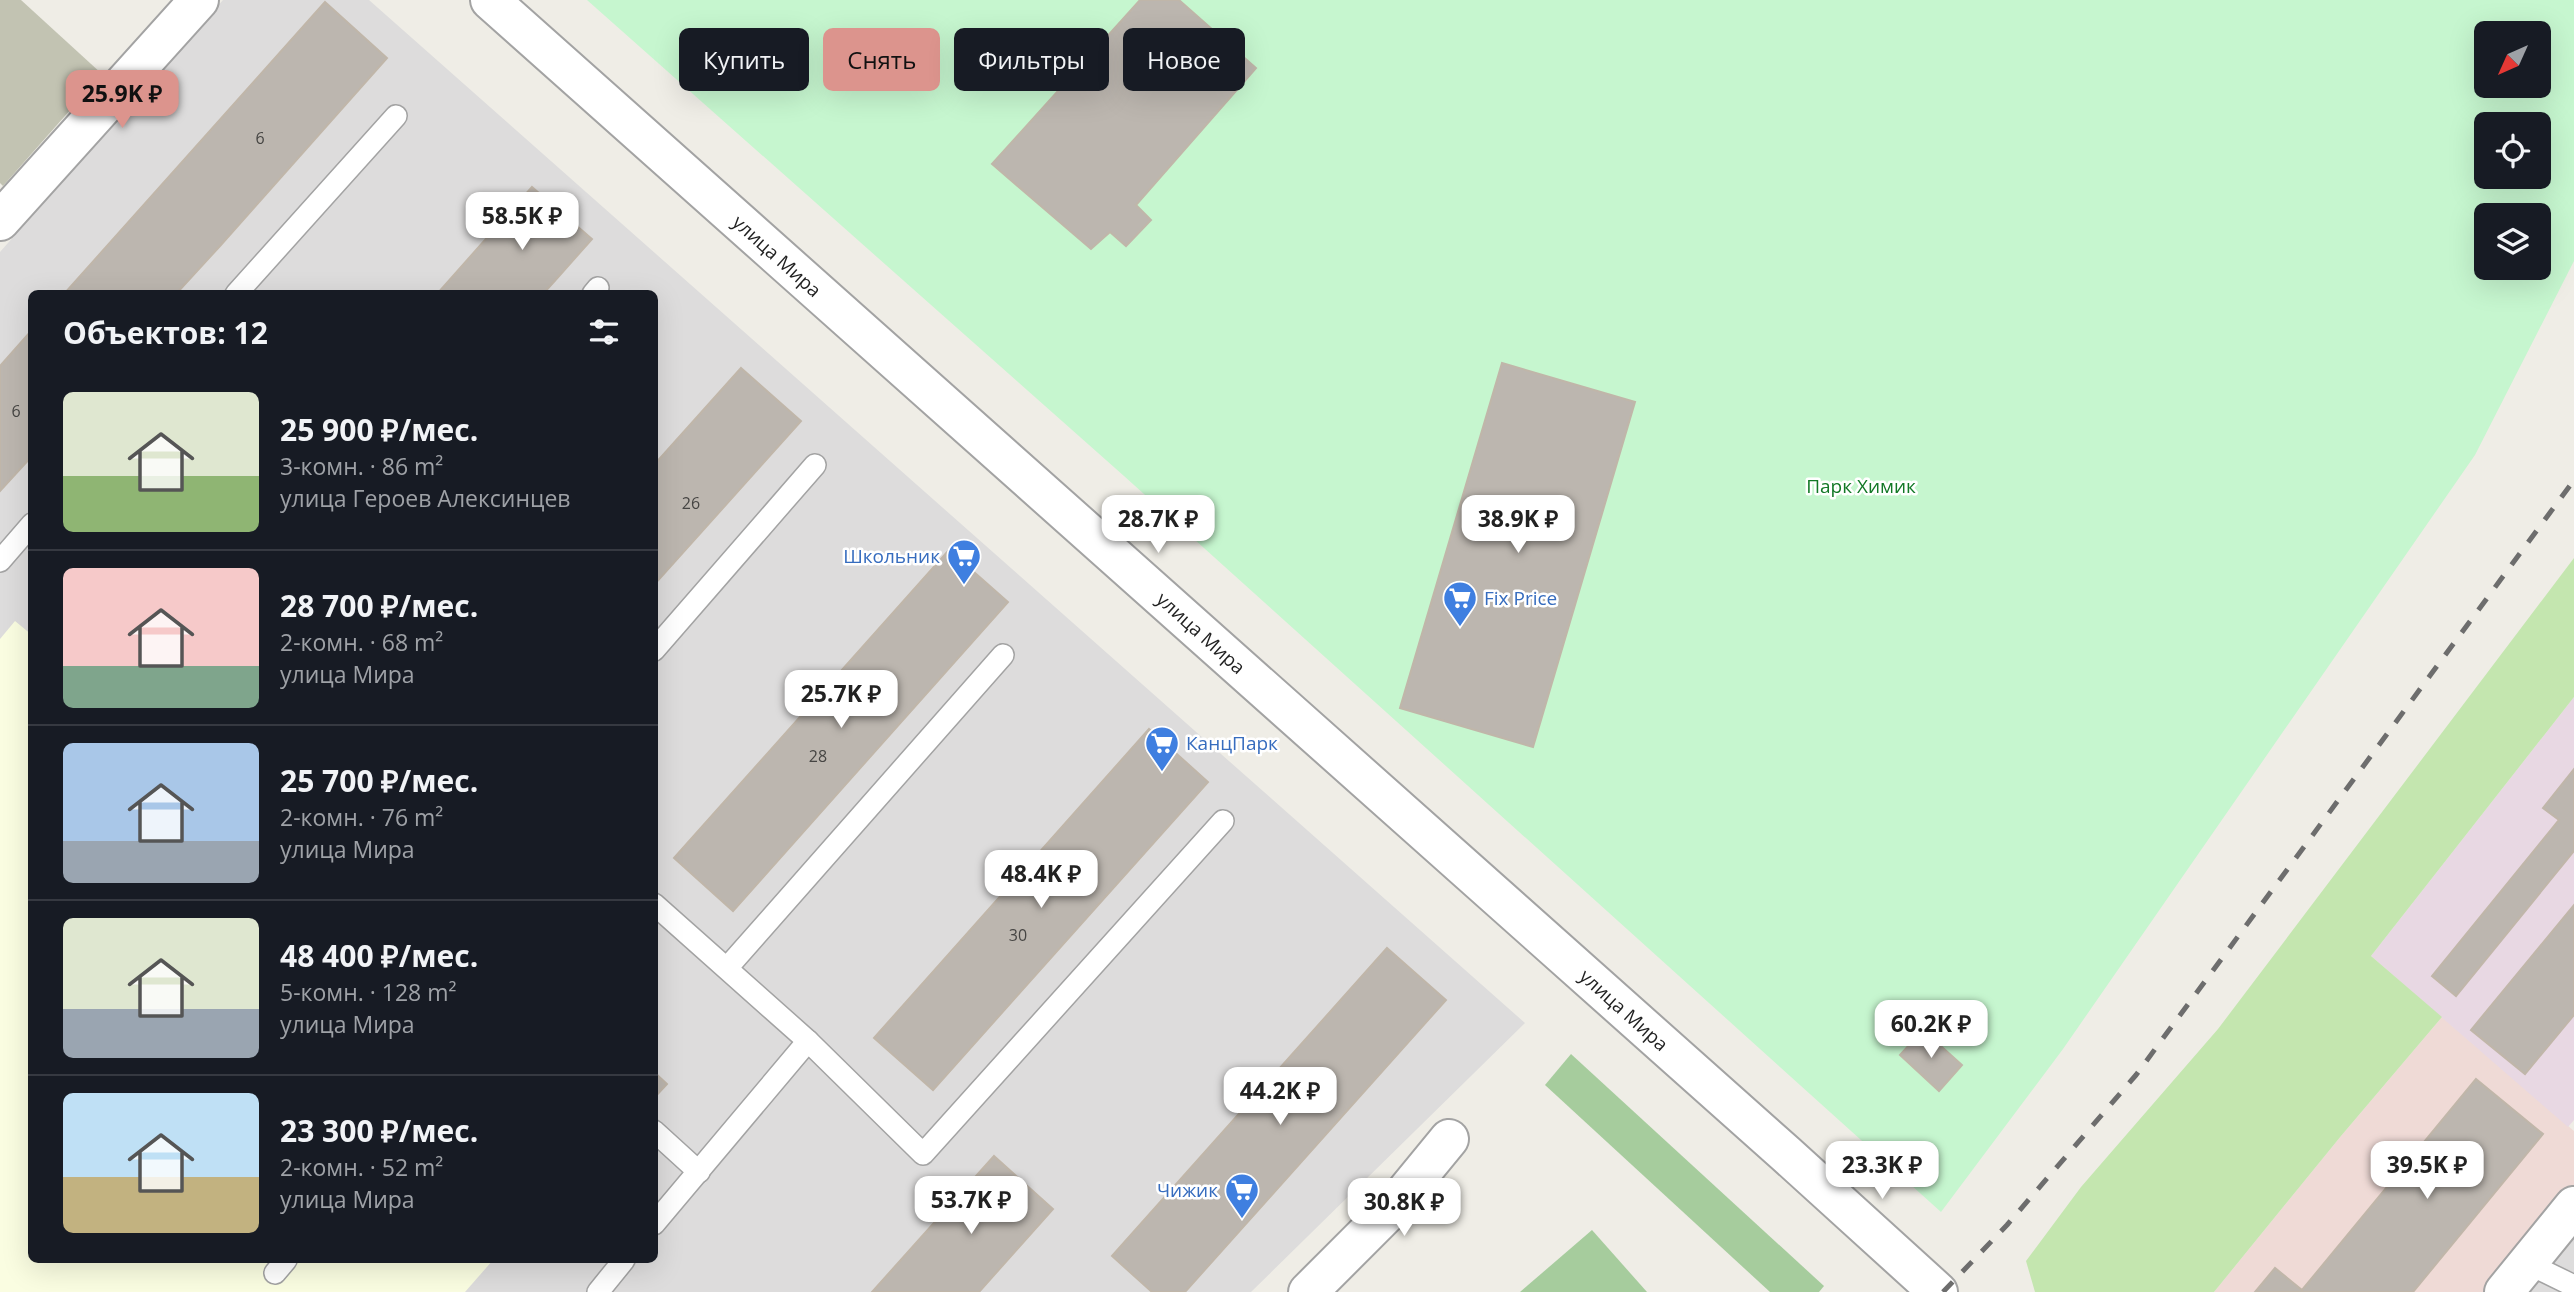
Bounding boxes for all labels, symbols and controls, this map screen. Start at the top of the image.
north arrow [2474,21,2552,98]
map controls [2474,21,2551,280]
chip: Купить [679,28,809,91]
chip: Снять [823,28,940,91]
chip: Фильтры [954,28,1109,91]
chip: Новое [1123,28,1245,91]
pin: 25.9K ₽ [57,71,187,130]
text: 25.9K ₽ [82,77,162,109]
button: locate [2474,112,2551,189]
house number: 6 [255,127,265,149]
pin: 58.5K ₽ [457,192,587,252]
text: 58.5K ₽ [482,199,562,231]
button: layers [2474,203,2551,280]
street label: улица Мира [727,209,827,303]
text: Объектов: 12 [63,312,268,353]
icon: filters [585,313,623,351]
house number: 6 [11,400,21,422]
text: 25 900 ₽/мес. [280,409,478,450]
icon: home [119,420,203,504]
text: 3-комн. · 86 m² [280,450,443,482]
park label: Парк Химик [1806,473,1916,499]
text: улица Героев Алексинцев [280,482,571,514]
house number: 26 [682,492,700,514]
pin: 28.7K ₽ [1093,496,1223,555]
pin: 38.9K ₽ [1453,496,1583,555]
text: 28.7K ₽ [1118,502,1198,534]
text: 38.9K ₽ [1478,502,1558,534]
supermarket icon: Школьник [945,537,983,586]
place label: Школьник [843,543,940,569]
supermarket icon: Fix Price [1441,579,1479,628]
text: 28 700 ₽/мес. [280,585,478,626]
place label: Fix Price [1484,585,1557,611]
street label: улица Мира [1151,586,1251,680]
icon: home [119,596,203,680]
text: 2-комн. · 68 m² [280,626,443,658]
text: улица Мира [280,658,415,690]
pin: 25.7K ₽ [776,670,906,730]
text: 25.7K ₽ [801,677,881,709]
supermarket icon: КанцПарк [1143,724,1181,773]
place label: КанцПарк [1186,730,1278,756]
house number: 28 [809,745,827,767]
text: 25 700 ₽/мес. [280,760,478,801]
icon: home [119,771,203,855]
text: 2-комн. · 76 m² [280,801,443,833]
text: улица Мира [280,833,415,865]
pin: 48.4K ₽ [976,850,1106,910]
text: 48.4K ₽ [1001,857,1081,889]
house number: 30 [1009,924,1027,946]
text: 48 400 ₽/мес. [280,935,478,976]
icon: home [119,946,203,1030]
street label: улица Мира [1574,963,1674,1057]
text: 5-комн. · 128 m² [280,976,456,1008]
pin: 60.2K ₽ [1866,1000,1996,1060]
text: 60.2K ₽ [1891,1007,1971,1039]
text: улица Мира [280,1008,415,1040]
pin: 44.2K ₽ [1215,1068,1345,1127]
text: 44.2K ₽ [1240,1074,1320,1106]
text: 23 300 ₽/мес. [280,1110,478,1151]
icon: home [119,1121,203,1205]
pin: 23.3K ₽ [1817,1142,1947,1201]
pin: 39.5K ₽ [2362,1142,2492,1201]
text: 23.3K ₽ [1842,1148,1922,1180]
text: 39.5K ₽ [2387,1148,2467,1180]
text: 2-комн. · 52 m² [280,1151,443,1183]
supermarket icon: Чижик [1223,1171,1261,1220]
pin: 53.7K ₽ [906,1176,1036,1236]
place label: Чижик [1157,1177,1218,1203]
pin: 30.8K ₽ [1339,1178,1469,1238]
text: улица Мира [280,1183,415,1215]
text: 53.7K ₽ [931,1183,1011,1215]
text: 30.8K ₽ [1364,1185,1444,1217]

